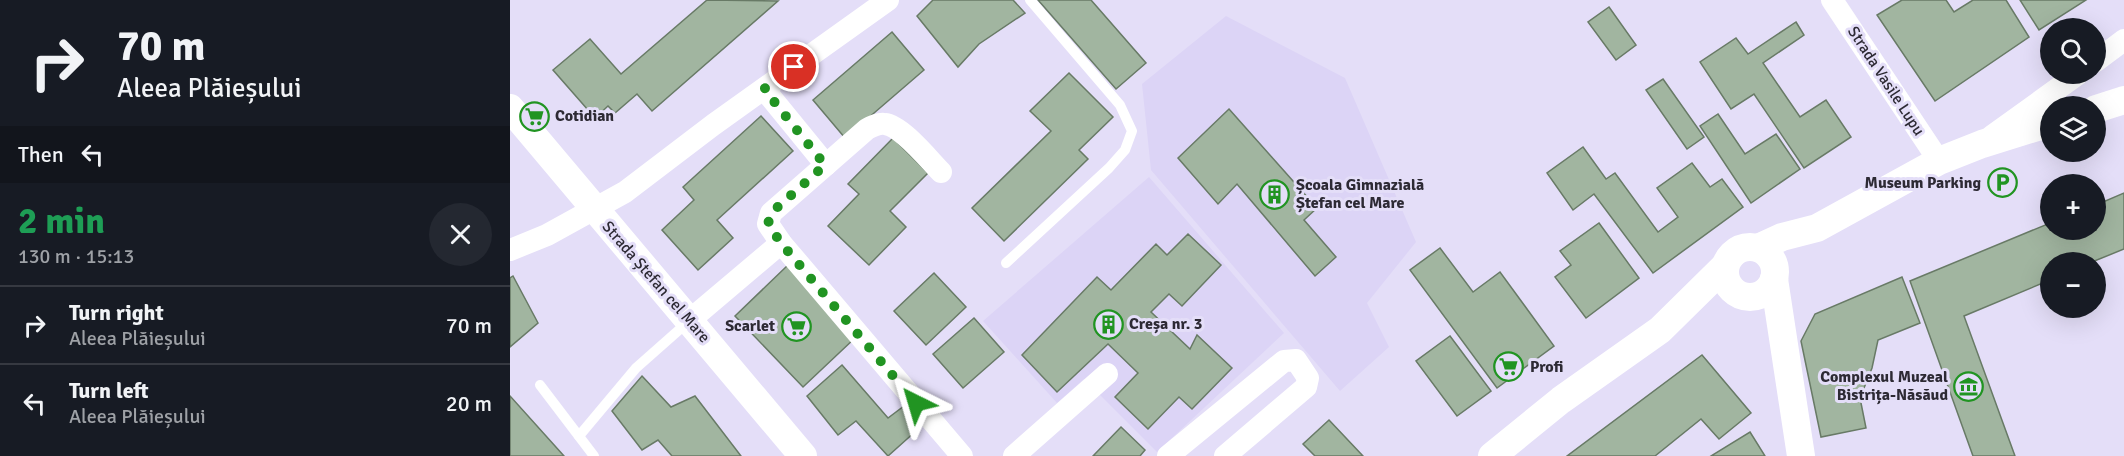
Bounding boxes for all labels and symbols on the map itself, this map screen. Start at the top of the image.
street label: Strada Vasile Lupu [1843,23,1929,139]
pin [768,41,819,92]
supermarket icon: Cotidian [518,100,550,132]
place label: Cotidian [555,106,614,126]
parking icon: Museum Parking [1986,167,2018,199]
place label: Museum Parking [1865,173,1981,193]
place label: Școala Gimnazială Ștefan cel Mare [1296,175,1424,213]
building icon: Școala Gimnazială Ștefan cel Mare [1259,178,1291,210]
street label: Strada Ștefan cel Mare [598,217,714,347]
building icon: Creșa nr. 3 [1092,308,1124,340]
supermarket icon: Scarlet [780,310,812,342]
place label: Creșa nr. 3 [1129,314,1202,334]
place label: Scarlet [725,316,775,336]
supermarket icon: Profi [1493,351,1525,383]
place label: Profi [1530,357,1563,377]
place label: Complexul Muzeal Bistrița-Năsăud [1820,367,1948,405]
museum icon: Complexul Muzeal Bistrița-Năsăud [1953,370,1985,402]
position arrow [884,371,948,435]

